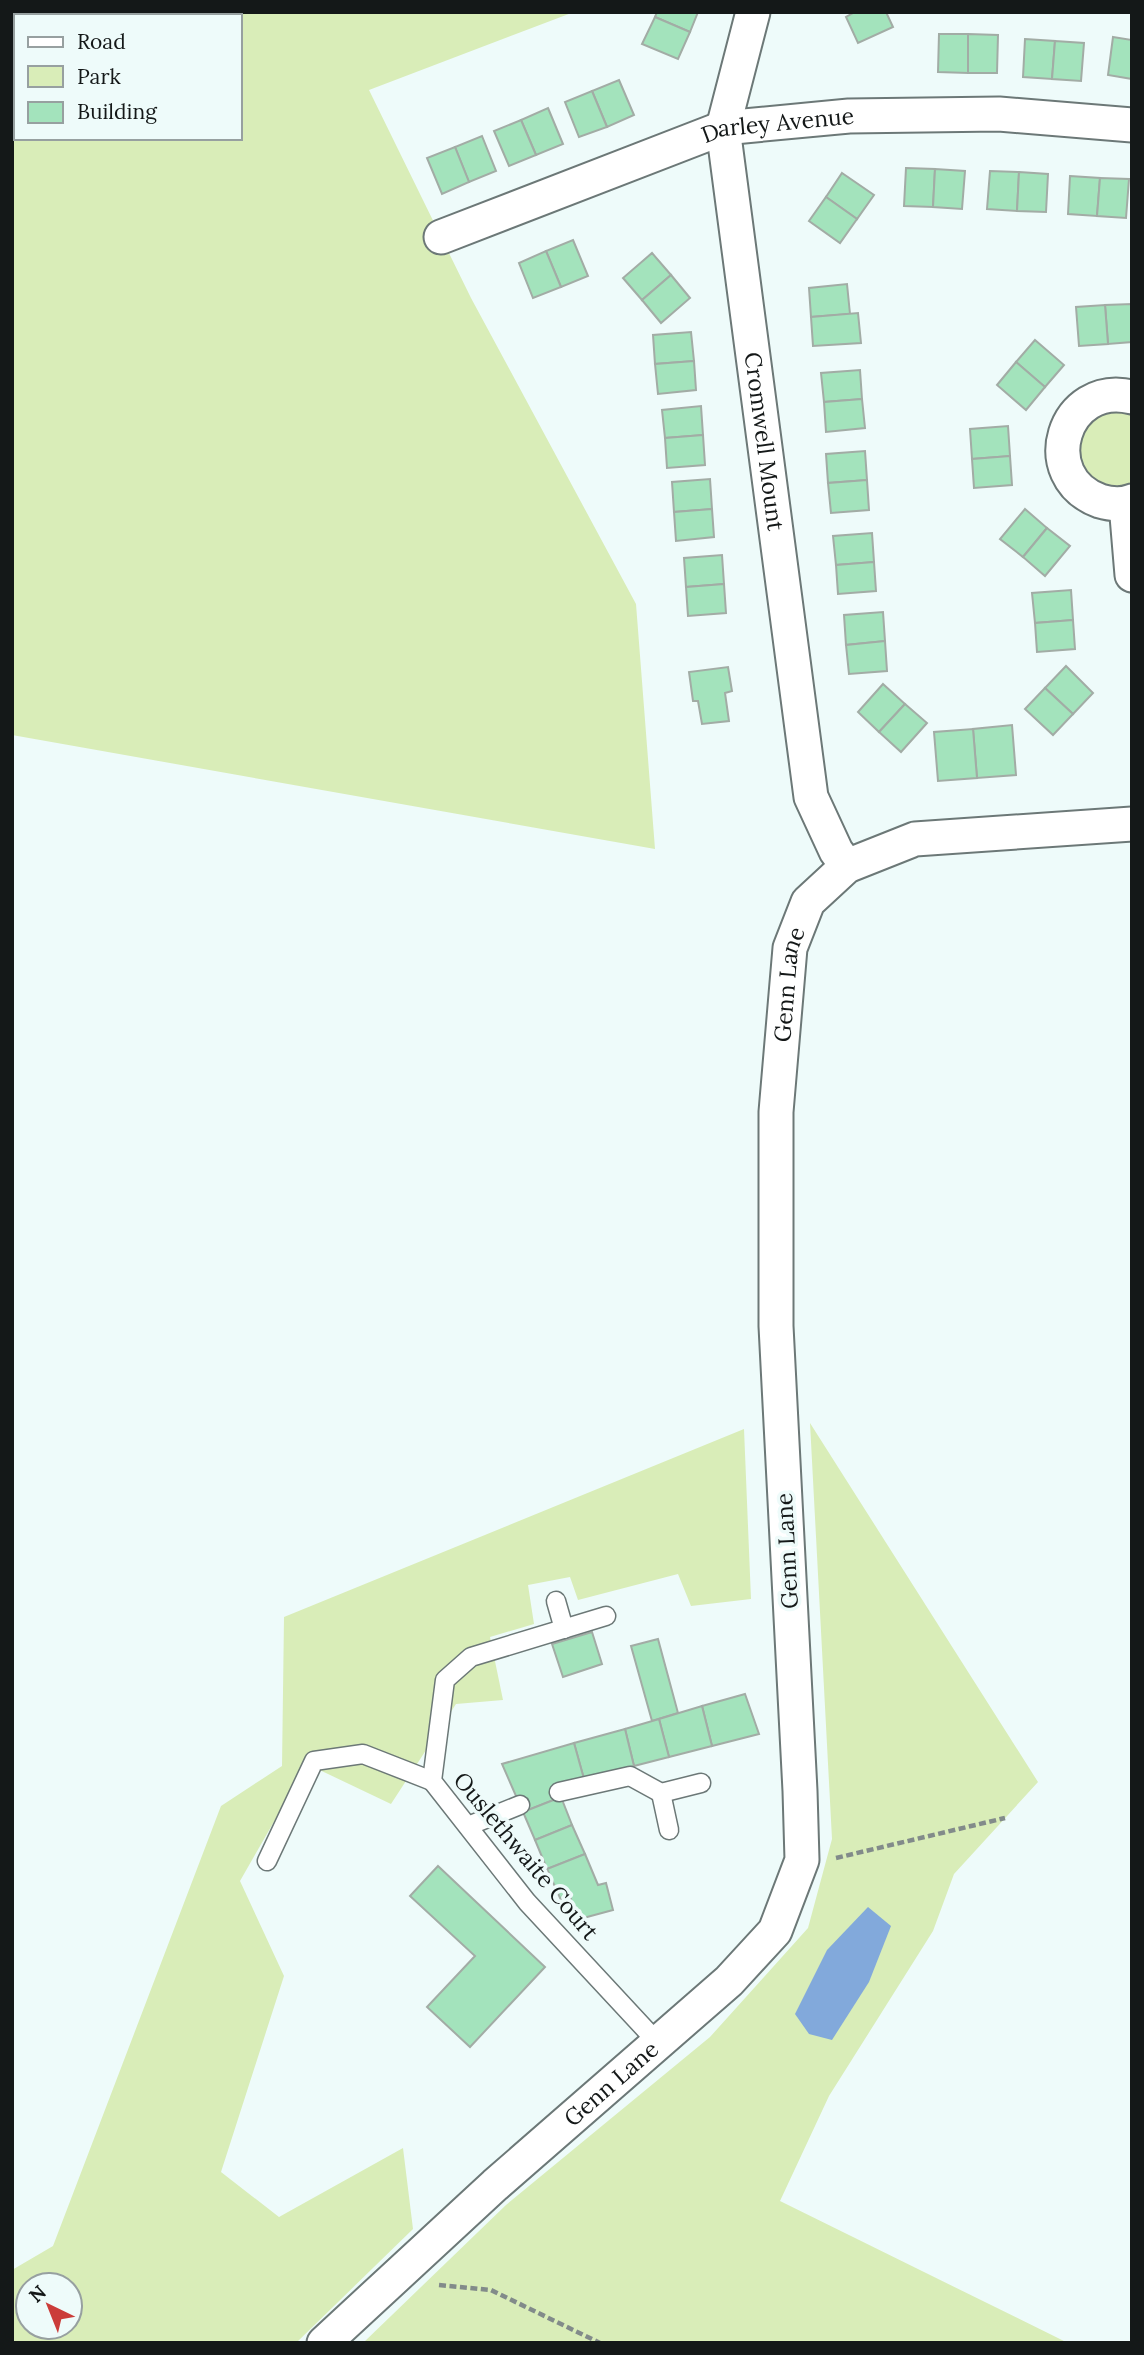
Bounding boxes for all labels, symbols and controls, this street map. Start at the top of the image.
legend [14,14,242,140]
text: Road [77,28,126,55]
text: Park [77,63,121,90]
text: Building [77,98,157,125]
street label: Darley Avenue [697,101,855,149]
street label: Cromwell Mount [739,350,791,533]
street label: Genn Lane [767,922,811,1043]
street label: Genn Lane [769,1492,804,1610]
street label: Ouslethwaite Court [448,1766,605,1946]
street label: Genn Lane [558,2034,664,2132]
north arrow [14,2271,84,2341]
text: N [24,2280,51,2307]

